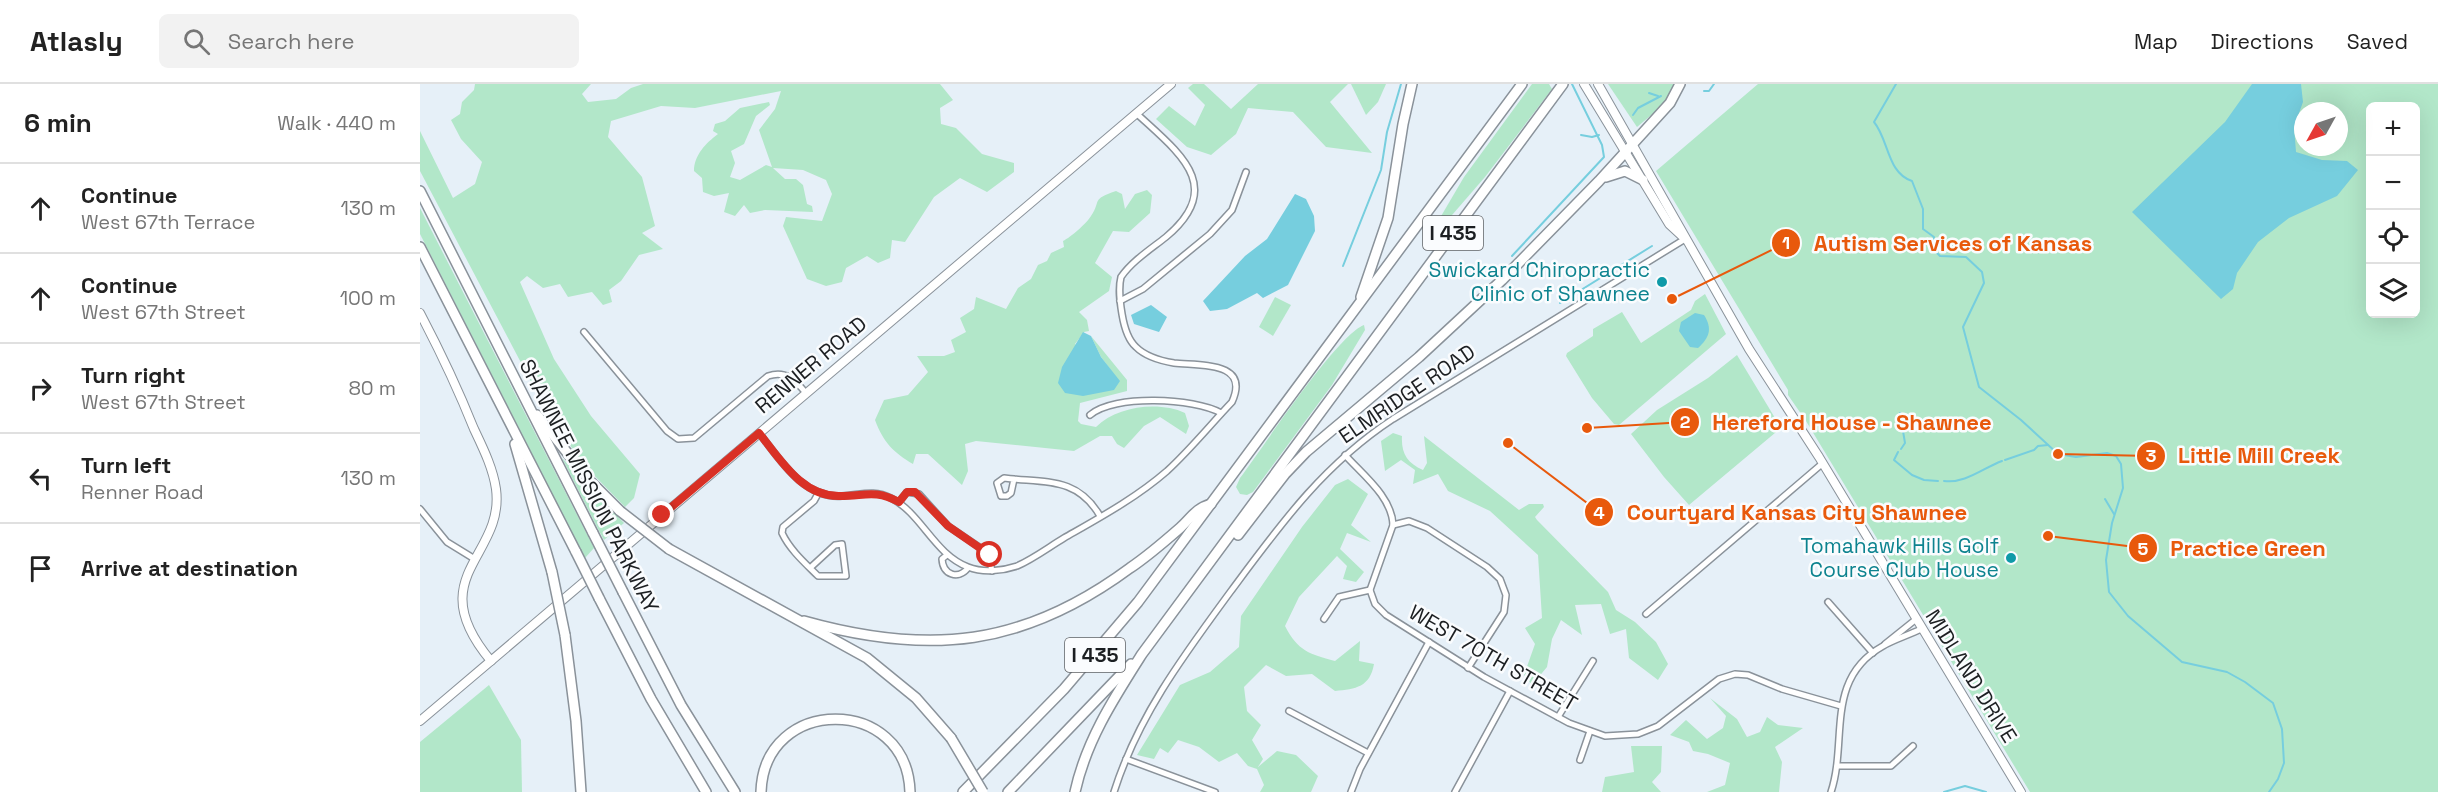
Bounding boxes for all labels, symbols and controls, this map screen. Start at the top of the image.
search box [159,14,579,68]
text: Atlasly [30,23,123,59]
icon: search [180,25,213,58]
text: Search here [228,27,354,55]
text: Map [2134,28,2178,55]
text: Directions [2211,28,2314,55]
text: Saved [2347,28,2408,55]
north arrow [2294,102,2348,156]
map controls [2366,102,2420,318]
button: + [2366,102,2420,156]
text: 6 min [24,106,92,140]
text: Walk · 440 m [277,110,396,136]
button: − [2366,156,2420,210]
text: Continue [81,181,177,209]
icon: ahead [24,192,57,225]
text: 130 m [340,195,396,221]
text: West 67th Terrace [81,209,255,235]
button: locate [2366,210,2420,264]
road number: I 435 [1423,216,1483,250]
callout: Autism Services of Kansas [1771,223,2104,263]
text: Autism Services of Kansas [1814,229,2092,257]
text: 1 [1782,231,1790,254]
place label: Swickard Chiropractic Clinic of Shawnee [1429,256,1650,307]
button: layers [2366,264,2420,318]
text: Continue [81,271,177,299]
marker: Swickard Chiropractic Clinic of Shawnee [1655,275,1669,289]
icon: ahead [24,282,57,315]
text: 100 m [340,285,396,311]
text: West 67th Street [81,299,246,325]
street label: RENNER ROAD [749,310,872,419]
street label: ELMRIDGE ROAD [1333,338,1480,449]
street label: SHAWNEE MISSION PARKWAY [514,354,665,617]
text: Turn right [81,361,186,389]
icon: right [24,372,57,405]
text: 80 m [348,375,396,401]
text: West 67th Street [81,389,246,415]
callout: Hereford House - Shawnee [1670,402,2004,442]
text: Hereford House - Shawnee [1712,408,1992,436]
text: 2 [1680,410,1691,433]
callout: Little Mill Creek [2136,436,2352,476]
text: Little Mill Creek [2178,441,2341,469]
text: 3 [2146,444,2157,467]
text: Turn left [81,451,171,479]
icon: left [24,462,57,495]
text: 130 m [340,465,396,491]
text: Renner Road [81,479,204,505]
callout: Courtyard Kansas City Shawnee [1584,492,1979,532]
text: Courtyard Kansas City Shawnee [1627,498,1967,526]
route end [648,501,674,527]
text: 4 [1593,501,1605,524]
callout: Practice Green [2128,528,2338,568]
place label: Tomahawk Hills Golf Course Club House [1800,532,1999,583]
text: Practice Green [2170,534,2326,562]
text: 5 [2138,537,2149,560]
route start [976,541,1002,567]
marker: Tomahawk Hills Golf Course Club House [2004,551,2018,565]
icon: arrive [24,552,57,585]
text: Arrive at destination [81,554,298,582]
street label: WEST 70TH STREET [1404,598,1582,717]
street label: MIDLAND DRIVE [1920,604,2023,747]
road number: I 435 [1065,638,1125,672]

